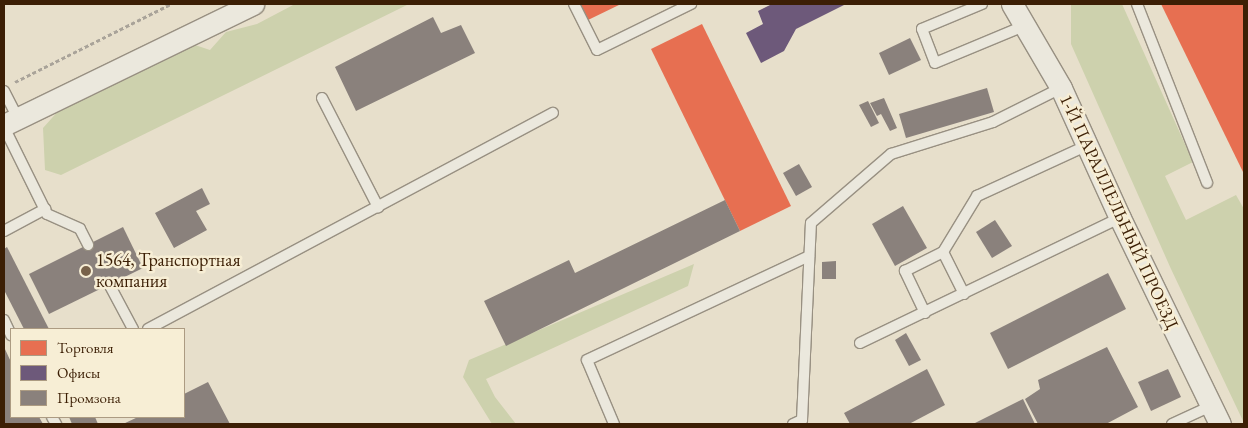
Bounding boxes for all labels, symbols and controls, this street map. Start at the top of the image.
street label: 1-Й ПАРАЛЛЕЛЬНЫЙ ПРОЕЗД [1055,91,1183,333]
place label: 1564, Транспортная компания [96,250,240,292]
marker: 1564, Транспортная компания [80,265,92,277]
legend [10,328,185,418]
text: Торговля [57,338,113,357]
text: Офисы [57,363,100,382]
text: Промзона [57,388,121,407]

